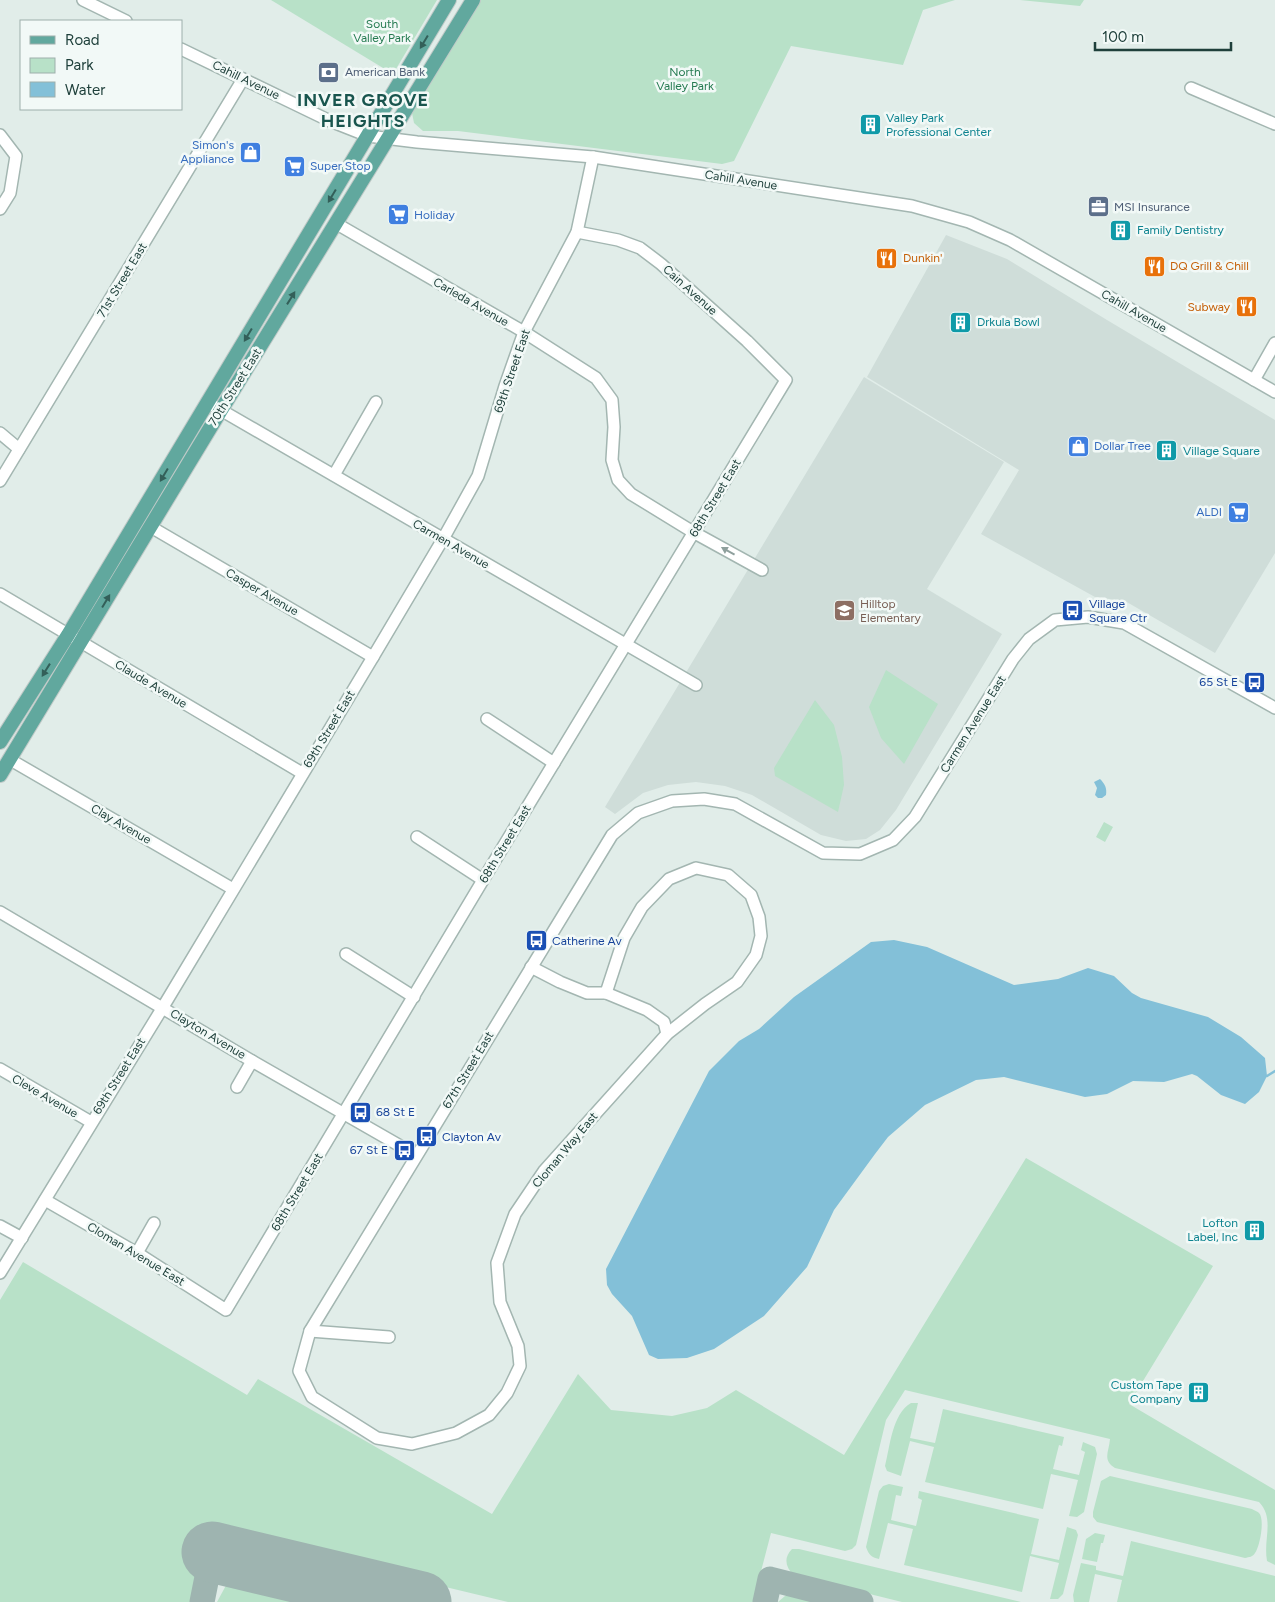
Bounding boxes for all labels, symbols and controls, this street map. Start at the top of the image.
park label: South Valley Park [353,17,411,45]
legend [20,20,182,110]
scale bar [1095,20,1231,52]
text: 100 m [1102,28,1144,46]
text: Road [65,31,100,49]
one-way arrow [420,35,429,48]
text: Park [65,56,94,74]
street label: Cahill Avenue [210,58,282,103]
bank icon: American Bank [317,60,341,84]
place label: American Bank [345,65,425,79]
park label: North Valley Park [656,65,714,93]
text: Water [65,81,105,99]
district label: INVER GROVE HEIGHTS [297,89,429,132]
place label: Valley Park Professional Center [886,111,991,139]
building icon: Valley Park Professional Center [858,113,882,137]
place label: Simon's Appliance [180,138,234,166]
shop icon: Simon's Appliance [238,140,262,164]
supermarket icon: Super Stop [282,154,306,178]
place label: Super Stop [310,159,371,173]
street label: Cahill Avenue [704,167,779,193]
one-way arrow [327,190,336,203]
office icon: MSI Insurance [1086,195,1110,219]
place label: MSI Insurance [1114,200,1190,214]
supermarket icon: Holiday [386,203,410,227]
place label: Holiday [414,208,455,222]
building icon: Family Dentistry [1109,218,1133,242]
place label: Family Dentistry [1137,223,1224,237]
street label: 71st Street East [94,240,150,320]
restaurant icon: Dunkin' [875,246,899,270]
place label: Dunkin' [903,251,942,265]
restaurant icon: DQ Grill & Chill [1142,254,1166,278]
place label: DQ Grill & Chill [1170,259,1249,273]
street label: Cain Avenue [660,262,720,318]
street label: Carleda Avenue [431,275,512,329]
street label: Cahill Avenue [1099,287,1170,336]
one-way arrow [286,291,295,304]
restaurant icon: Subway [1234,295,1258,319]
place label: Subway [1187,300,1231,314]
building icon: Drkula Bowl [949,310,973,334]
place label: Drkula Bowl [977,315,1040,329]
street label: 69th Street East [491,327,533,415]
one-way arrow [243,329,252,342]
street label: 70th Street East [206,345,265,428]
shop icon: Dollar Tree [1066,434,1090,458]
place label: Dollar Tree [1094,439,1151,453]
building icon: Village Square [1155,439,1179,463]
place label: Village Square [1183,444,1260,458]
street label: 68th Street East [686,456,744,539]
one-way arrow [159,468,168,481]
supermarket icon: ALDI [1226,500,1250,524]
place label: ALDI [1196,505,1222,519]
street label: Carmen Avenue [410,516,492,572]
one-way arrow [721,547,734,556]
street label: Casper Avenue [223,566,301,619]
one-way arrow [101,594,110,607]
place label: Hilltop Elementary [860,597,921,625]
place label: Village Square Ctr [1089,597,1147,625]
school or university icon: Hilltop Elementary [832,599,856,623]
bus stop icon: Village Square Ctr [1061,599,1085,623]
street label: Claude Avenue [113,657,190,711]
one-way arrow [41,663,51,676]
bus stop icon: 65 St E [1242,670,1266,694]
street label: Carmen Avenue East [937,672,1009,775]
place label: 65 St E [1199,675,1238,689]
street label: 69th Street East [300,687,358,770]
street label: Clay Avenue [88,801,154,847]
street label: 68th Street East [476,802,534,885]
bus stop icon: Catherine Av [524,929,548,953]
place label: Catherine Av [552,934,623,948]
street label: Clayton Avenue [168,1006,249,1062]
street label: 67th Street East [440,1029,497,1111]
street label: 69th Street East [90,1035,148,1117]
street label: Cleve Avenue [10,1071,81,1121]
bus stop icon: 68 St E [348,1100,372,1124]
place label: 68 St E [376,1105,415,1119]
street label: Cloman Way East [529,1109,601,1190]
bus stop icon: Clayton Av [414,1125,438,1149]
place label: Clayton Av [442,1130,502,1144]
bus stop icon: 67 St E [392,1138,416,1162]
place label: 67 St E [350,1143,388,1157]
street label: 68th Street East [268,1150,326,1233]
place label: Lofton Label, Inc [1187,1216,1239,1244]
building icon: Lofton Label, Inc [1242,1218,1266,1242]
street label: Cloman Avenue East [85,1219,188,1289]
place label: Custom Tape Company [1111,1378,1183,1406]
building icon: Custom Tape Company [1186,1380,1210,1404]

